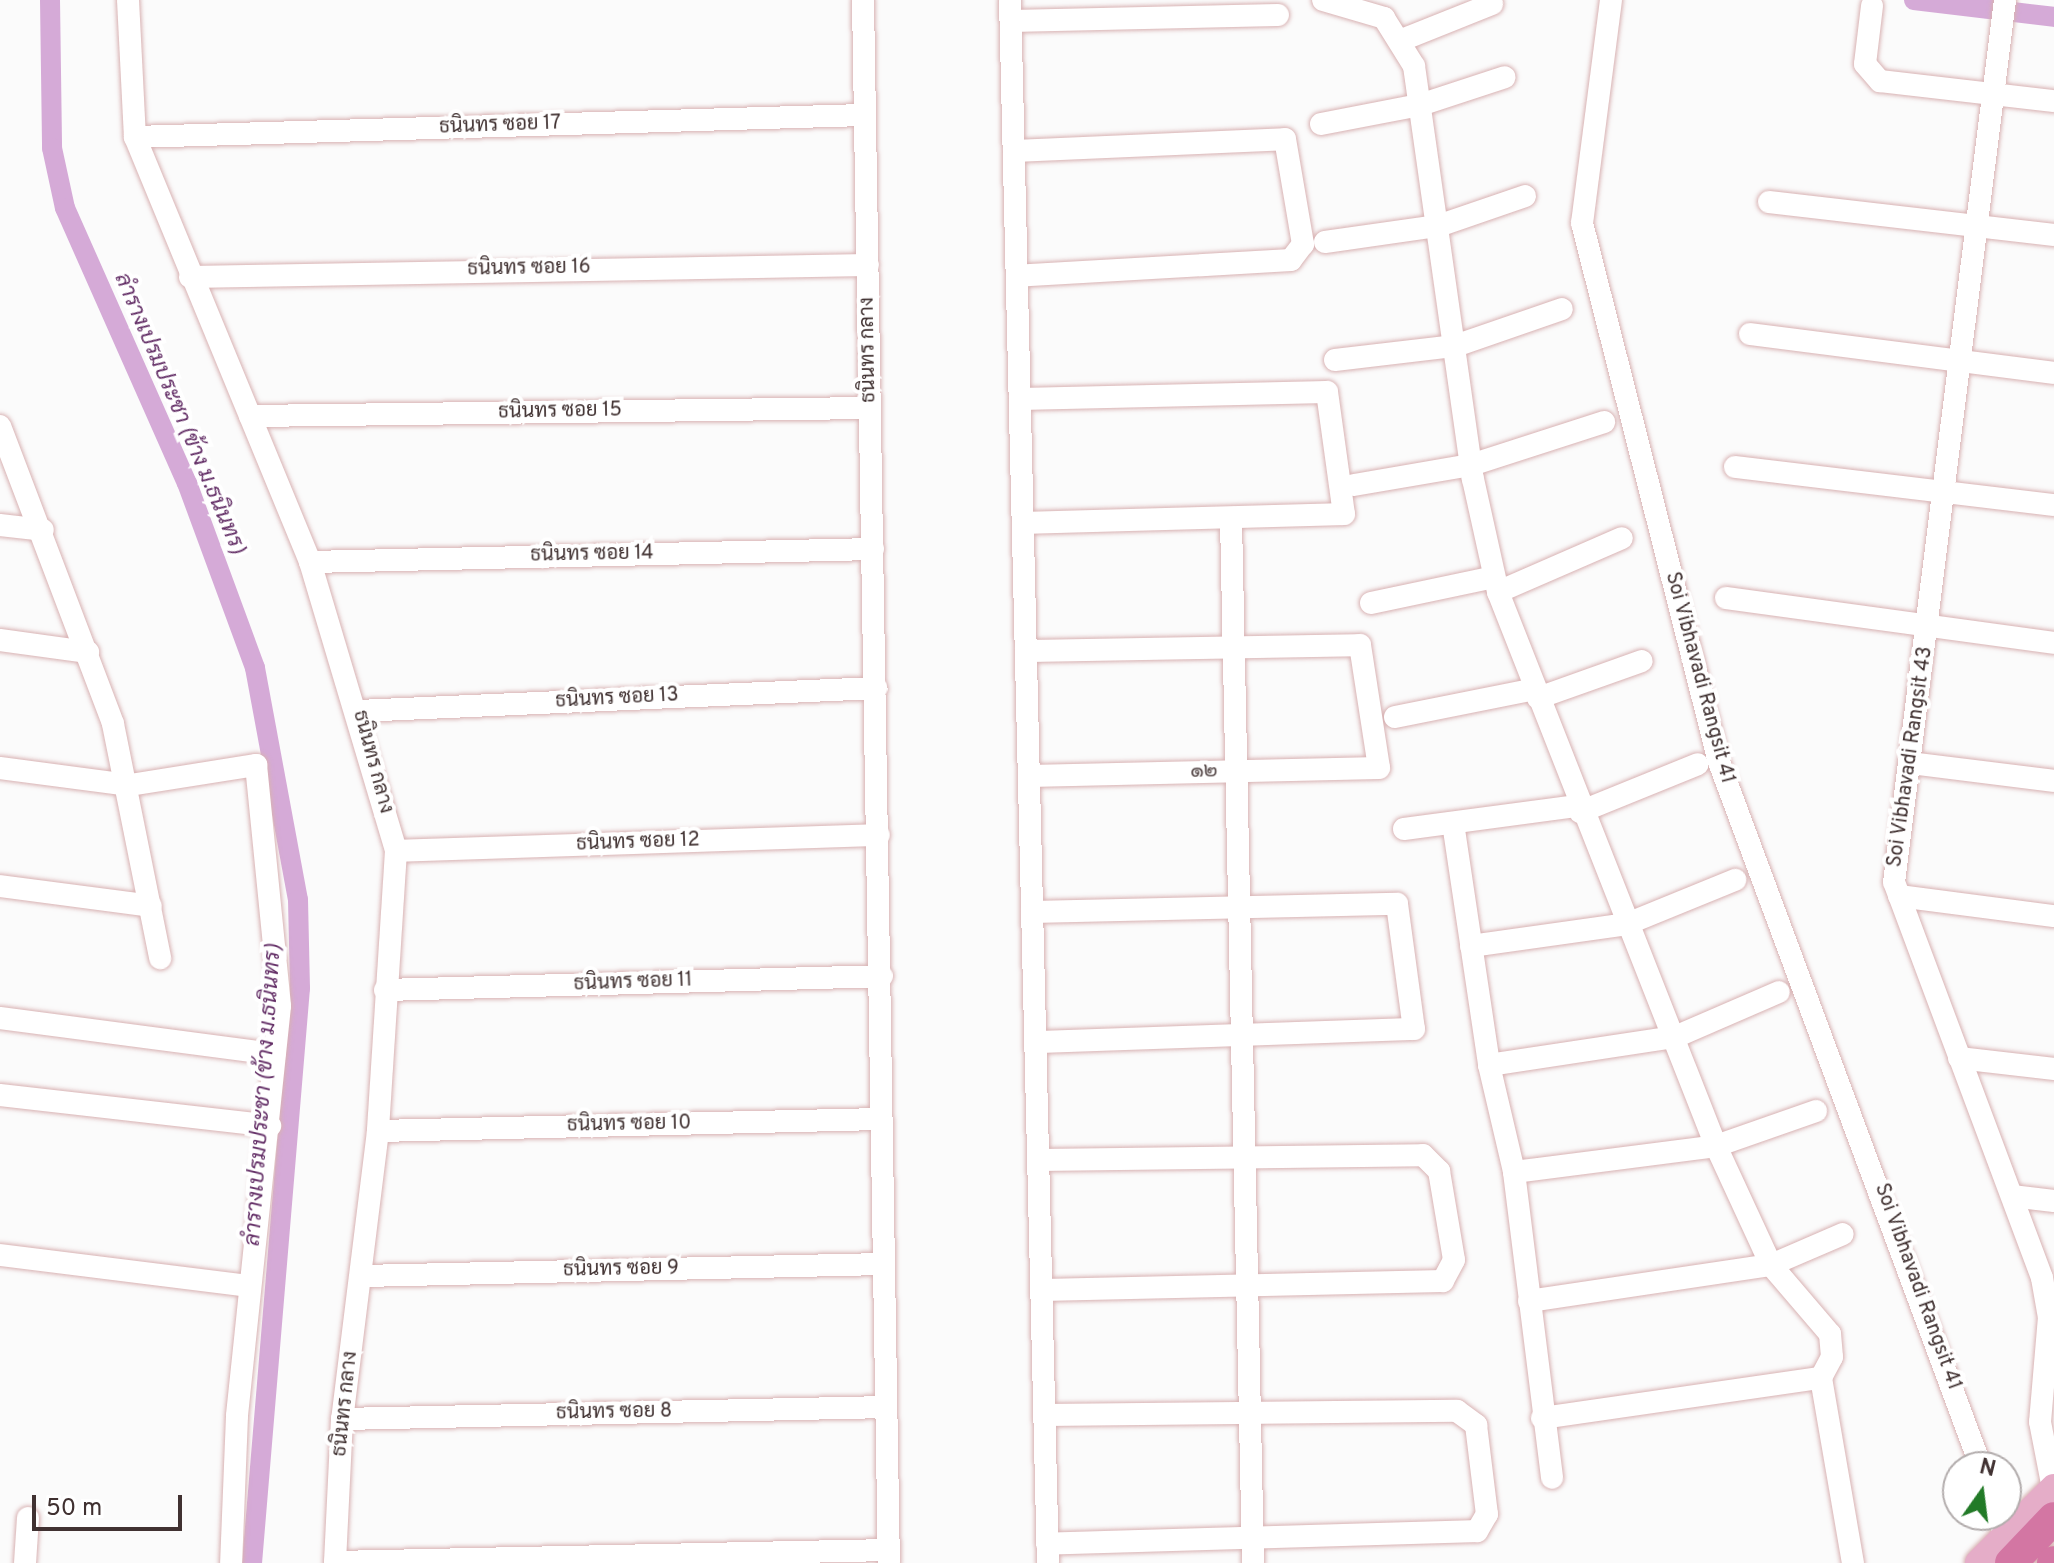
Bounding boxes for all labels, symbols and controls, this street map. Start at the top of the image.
street label: ธนินทร ซอย 17 [439,112,561,140]
street label: ธนินทร ซอย 16 [467,256,591,282]
water label: ลำรางเปรมประชา (ข้าง ม.ธนินทร) [108,269,250,559]
street label: ธนินทร กลาง [856,297,882,403]
street label: ธนินทร ซอย 15 [498,399,622,425]
street label: ธนินทร ซอย 14 [530,542,654,568]
street label: Soi Vibhavadi Rangsit 41 [1659,569,1739,787]
street label: Soi Vibhavadi Rangsit 43 [1884,645,1938,869]
street label: ธนินทร ซอย 13 [555,684,679,714]
street label: ธนินทร กลาง [347,708,397,816]
street label: ๑๒ [1190,760,1218,784]
street label: ธนินทร ซอย 12 [576,829,700,857]
water label: ลำรางเปรมประชา (ข้าง ม.ธนินทร) [240,943,288,1247]
street label: ธนินทร ซอย 11 [573,969,693,997]
street label: ธนินทร ซอย 10 [567,1112,691,1138]
street label: Soi Vibhavadi Rangsit 41 [1868,1180,1966,1394]
street label: ธนินทร ซอย 9 [563,1257,679,1283]
street label: ธนินทร กลาง [329,1350,363,1458]
street label: ธนินทร ซอย 8 [556,1400,672,1426]
north arrow [1942,1451,2022,1531]
text: N [1977,1454,1998,1484]
scale bar [36,1479,186,1529]
text: 50 m [46,1494,102,1524]

